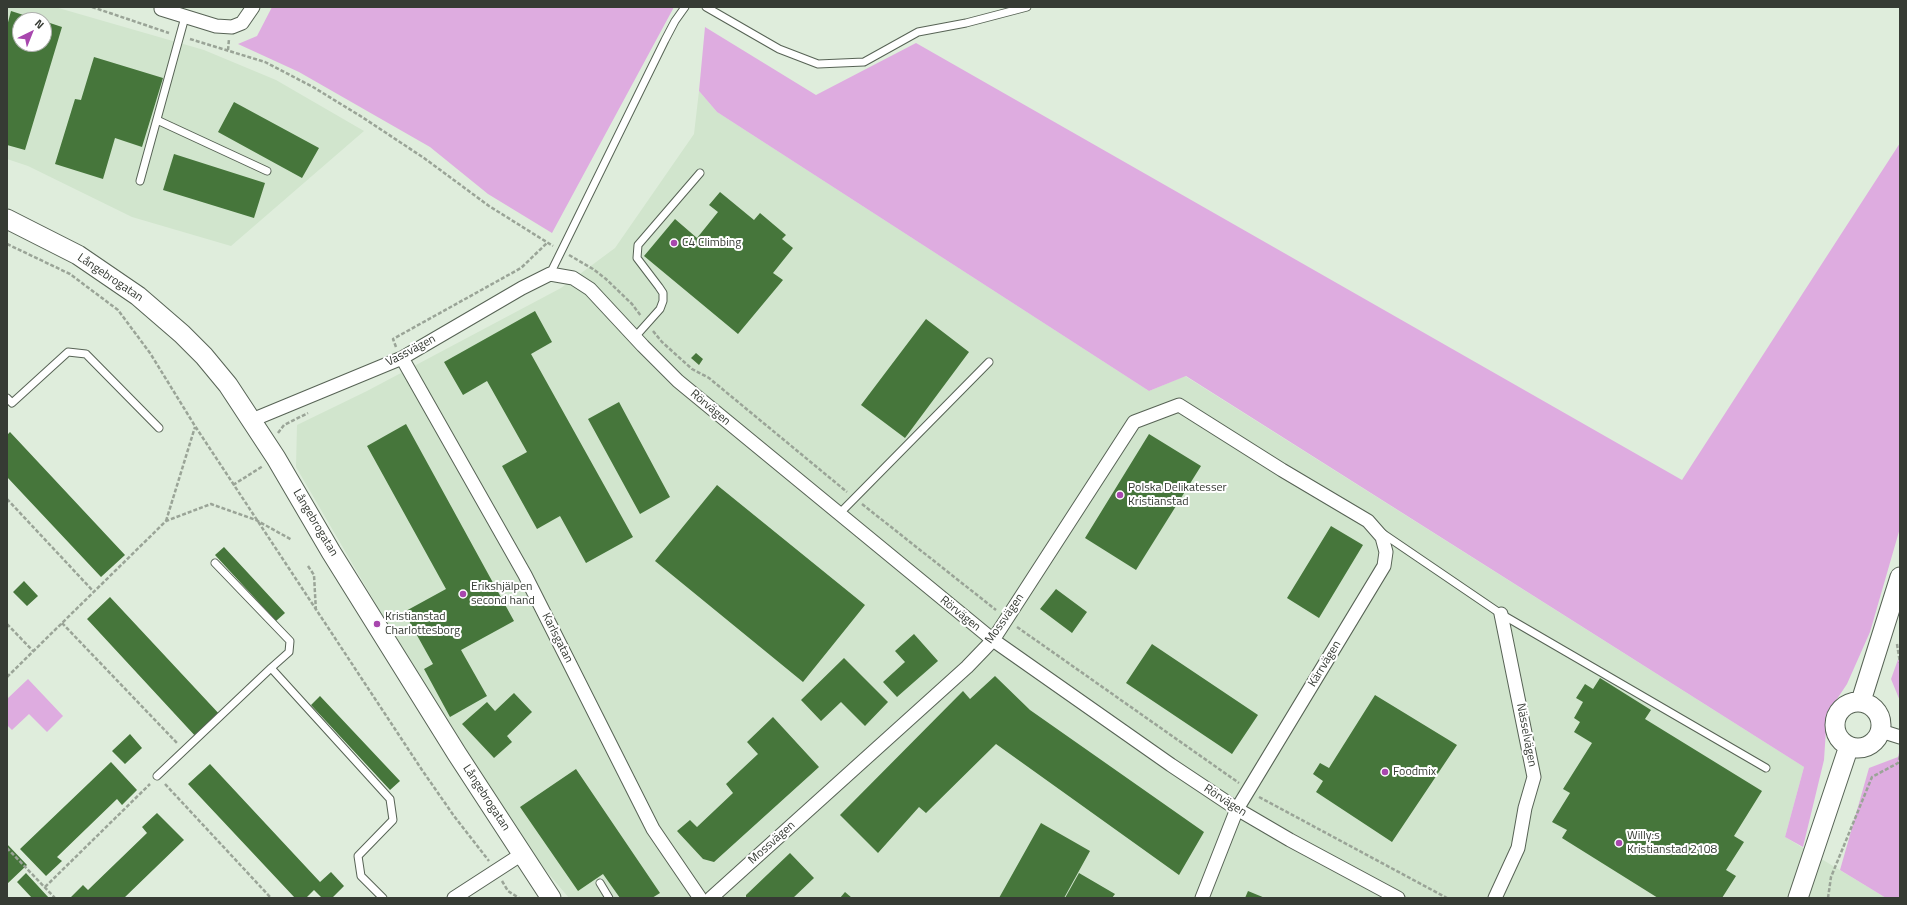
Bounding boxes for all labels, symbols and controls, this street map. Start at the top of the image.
north arrow [12,12,52,52]
text: N [31,16,48,32]
place label: C4 Climbing [682,236,741,250]
marker: C4 Climbing [669,238,679,248]
street label: Långebrogatan [74,251,146,305]
street label: Vassvägen [384,332,438,370]
street label: Rörvägen [687,387,733,429]
place label: Polska Delikatesser Kristianstad [1128,481,1227,509]
street label: Långebrogatan [289,487,341,559]
marker: Polska Delikatesser Kristianstad [1115,490,1125,500]
place label: Erikshjälpen second hand [471,580,535,608]
marker: Erikshjälpen second hand [458,589,468,599]
street label: Mossvägen [983,591,1027,647]
street label: Rörvägen [937,593,983,635]
place label: Kristianstad Charlottesborg [385,610,460,638]
street label: Karlsgatan [538,611,576,665]
marker: Kristianstad Charlottesborg [372,619,382,629]
street label: Kärrvägen [1306,638,1344,690]
street label: Nässelvägen [1513,702,1539,768]
street label: Långebrogatan [459,762,513,834]
place label: Foodmix [1393,765,1436,779]
marker: Foodmix [1380,767,1390,777]
street label: Rörvägen [1201,782,1249,820]
street label: Mossvägen [746,818,798,868]
place label: Willy:s Kristianstad 2108 [1627,829,1717,857]
marker: Willy:s Kristianstad 2108 [1614,838,1624,848]

